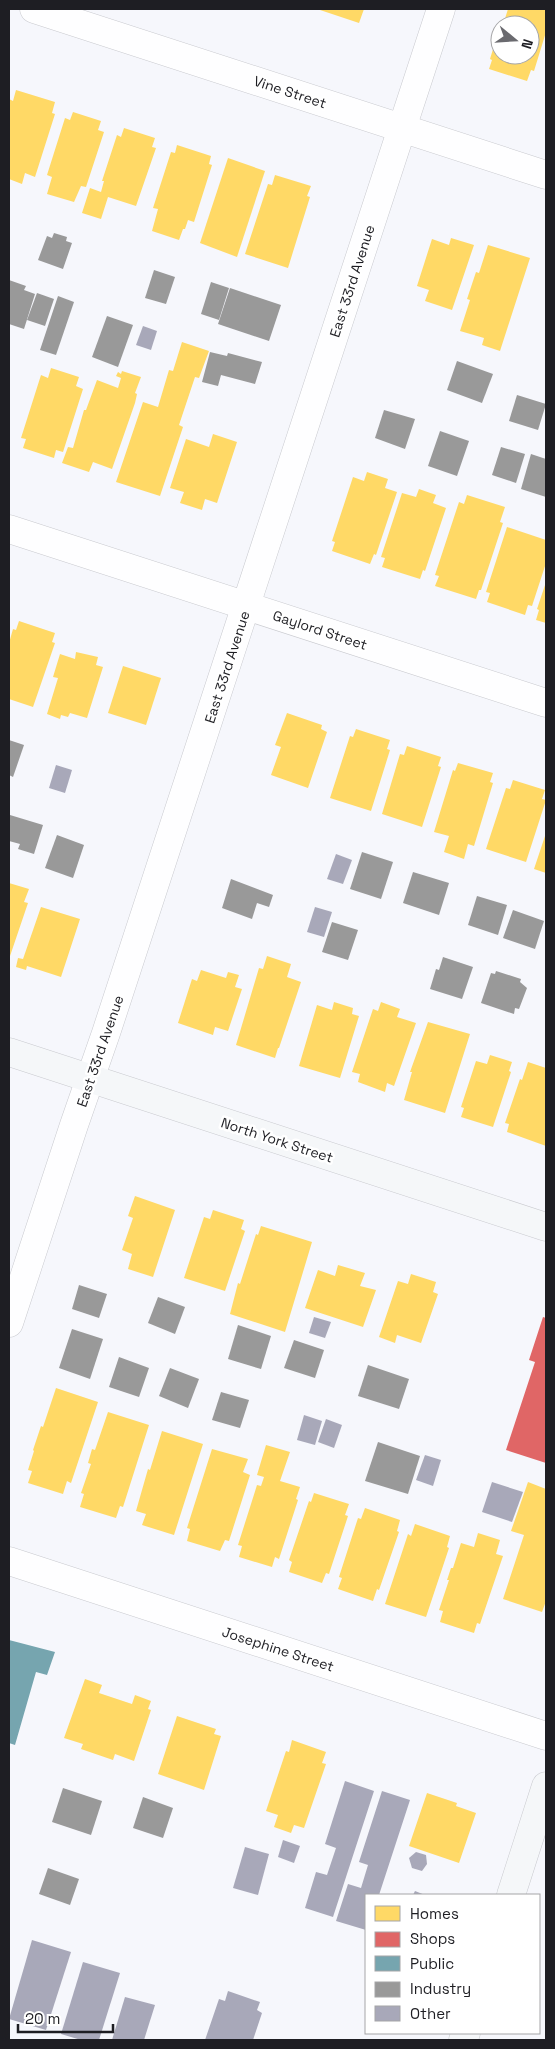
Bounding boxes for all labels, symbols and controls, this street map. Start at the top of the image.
north arrow [490,15,540,65]
text: N [517,37,537,51]
street label: Vine Street [251,72,329,112]
street label: East 33rd Avenue [325,223,379,339]
street label: Gaylord Street [271,606,369,654]
street label: East 33rd Avenue [200,609,254,725]
street label: East 33rd Avenue [72,993,128,1109]
street label: North York Street [219,1113,335,1167]
street label: Josephine Street [220,1622,336,1676]
legend [365,1894,540,2034]
text: Homes [410,1904,459,1923]
text: Shops [410,1929,455,1948]
text: Public [410,1954,454,1973]
text: Industry [410,1979,471,1998]
scale bar [18,2002,112,2034]
text: Other [410,2004,451,2023]
text: 20 m [25,2009,60,2028]

